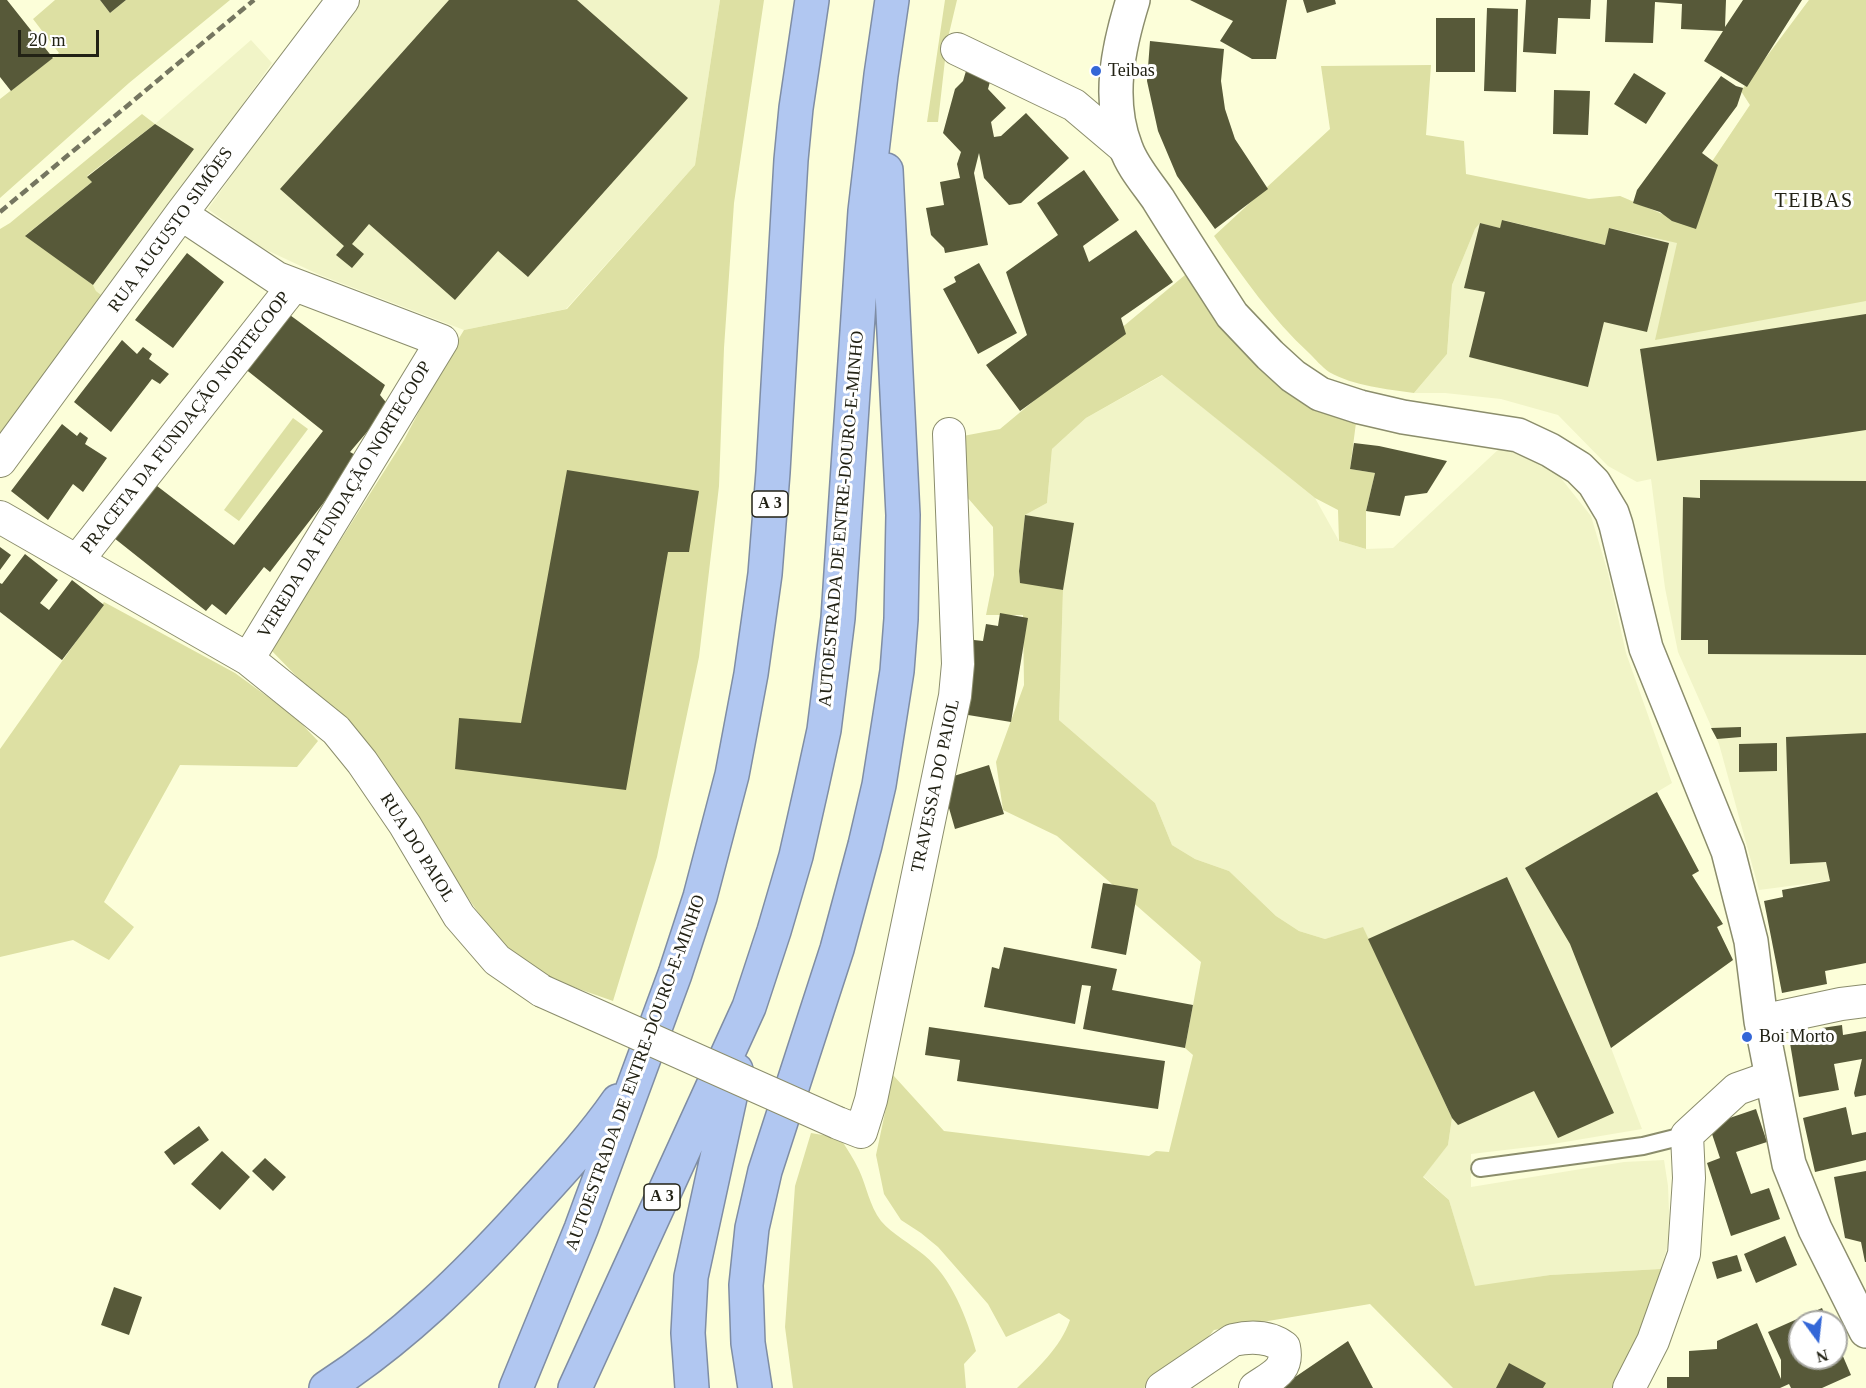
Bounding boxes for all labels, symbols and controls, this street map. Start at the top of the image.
scale bar [21,18,102,56]
text: 20 m [29,30,66,50]
place label: Teibas [1108,60,1155,82]
marker: Teibas [1089,64,1103,78]
street label: RUA AUGUSTO SIMÕES [104,143,238,317]
district label: TEIBAS [1774,190,1853,214]
street label: PRACETA DA FUNDAÇÃO NORTECOOP [77,288,295,558]
street label: AUTOESTRADA DE ENTRE-DOURO-E-MINHO [815,330,869,708]
street label: VEREDA DA FUNDAÇÃO NORTECOOP [253,358,437,642]
road number: A 3 [752,491,788,517]
street label: TRAVESSA DO PAIOL [907,697,965,875]
street label: RUA DO PAIOL [375,790,459,906]
street label: AUTOESTRADA DE ENTRE-DOURO-E-MINHO [561,892,711,1254]
place label: Boi Morto [1759,1026,1835,1048]
marker: Boi Morto [1740,1030,1754,1044]
road number: A 3 [644,1184,680,1210]
north arrow [1788,1310,1848,1370]
text: N [1814,1346,1830,1366]

